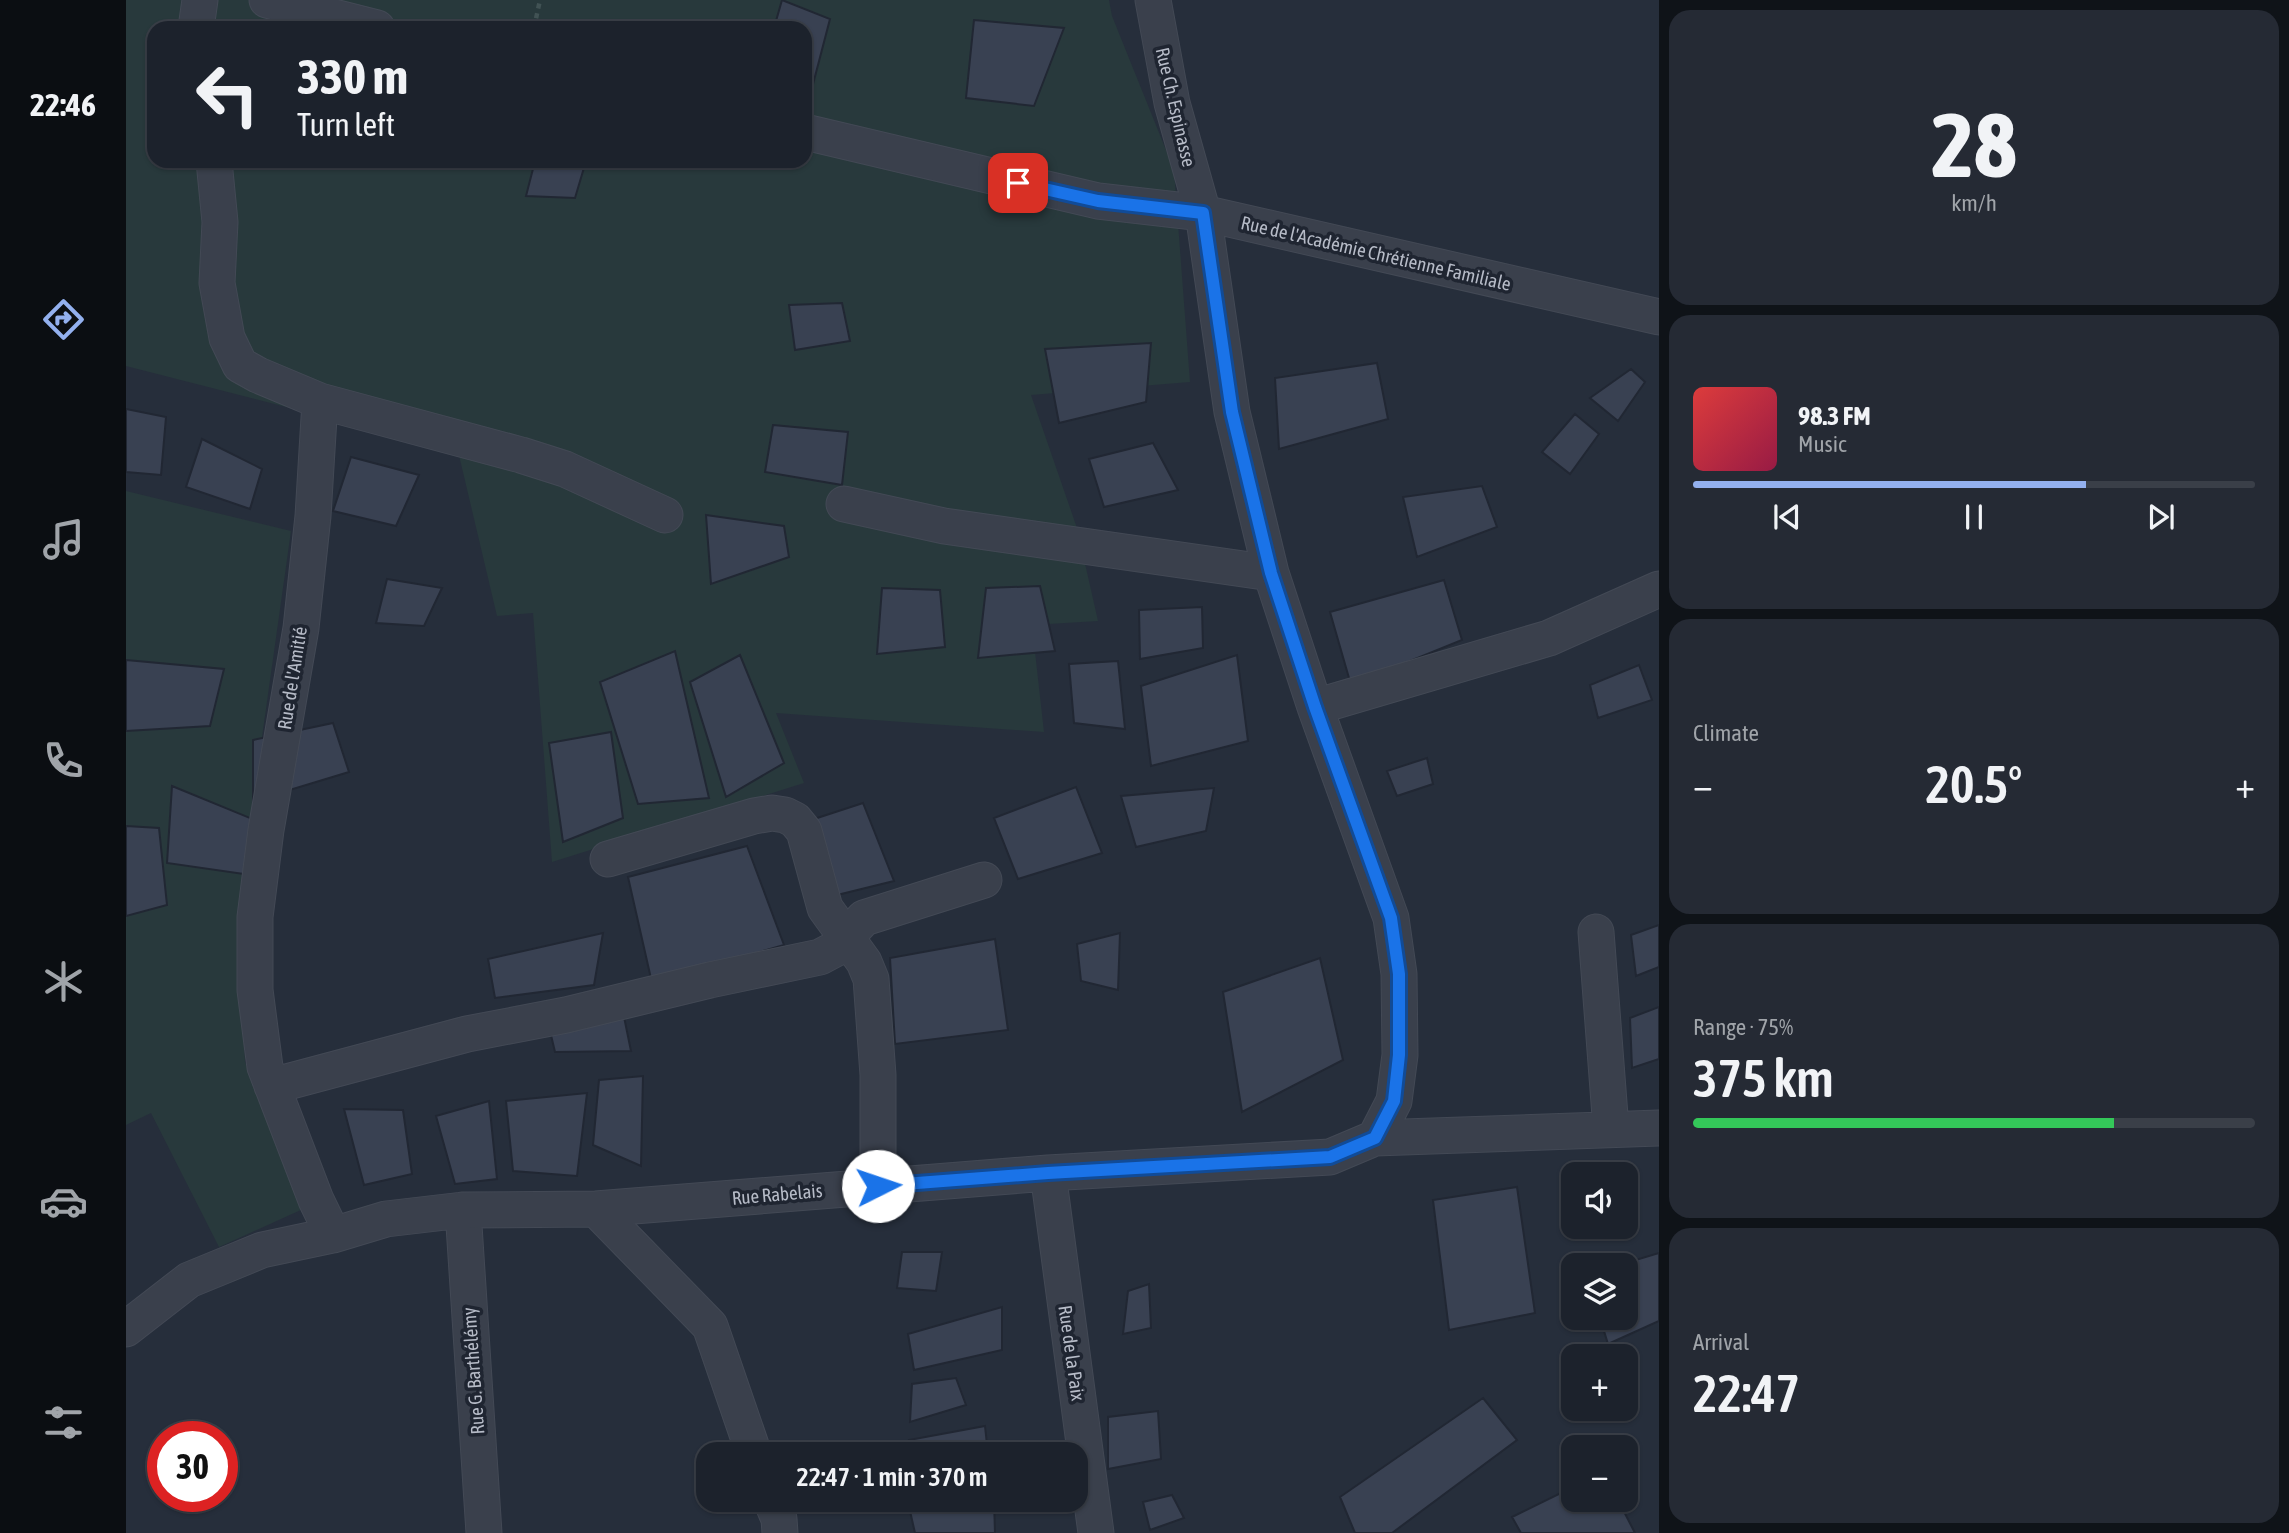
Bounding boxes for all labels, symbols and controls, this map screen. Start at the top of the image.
street label: Rue Ch. Espinasse [1152,45,1200,169]
text: 330 m [297,48,408,104]
icon: left [182,49,273,140]
text: 22:46 [30,86,96,123]
text: 28 [1931,92,2017,196]
text: Turn left [297,106,395,143]
pin [988,153,1048,213]
icon: arrive [999,164,1037,202]
text: km/h [1951,190,1997,216]
street label: Rue de l'Académie Chrétienne Familiale [1239,211,1513,295]
icon: directions [39,295,88,344]
text: 98.3 FM [1798,401,1871,431]
text: Music [1798,431,1846,457]
icon: previous [1768,498,1806,536]
icon: pause [1955,498,1993,536]
icon: next [2142,498,2180,536]
icon: music [39,515,88,564]
street label: Rue de l'Amitié [273,625,311,731]
text: Climate [1693,720,1759,746]
icon: phone [39,736,88,785]
text: 20.5° [1926,754,2022,814]
text: − [1693,763,1713,806]
text: + [2235,763,2255,806]
icon: climate [39,957,88,1006]
text: Range · 75% [1693,1014,1793,1040]
text: 375 km [1693,1048,1834,1108]
position arrow [841,1149,915,1223]
map controls [1561,1162,1638,1512]
button: sound [1561,1162,1638,1239]
icon: car [39,1177,88,1226]
street label: Rue Rabelais [731,1179,823,1209]
button: layers [1561,1253,1638,1330]
street label: Rue de la Paix [1054,1304,1090,1403]
street label: Rue G. Barthélémy [458,1306,488,1435]
text: Arrival [1693,1329,1749,1355]
button: + [1561,1344,1638,1421]
text: 22:47 [1693,1363,1800,1423]
icon: filters [39,1398,88,1447]
speed limit sign: 30 [147,1421,238,1512]
button: − [1561,1435,1638,1512]
text: 22:47 · 1 min · 370 m [797,1462,987,1492]

